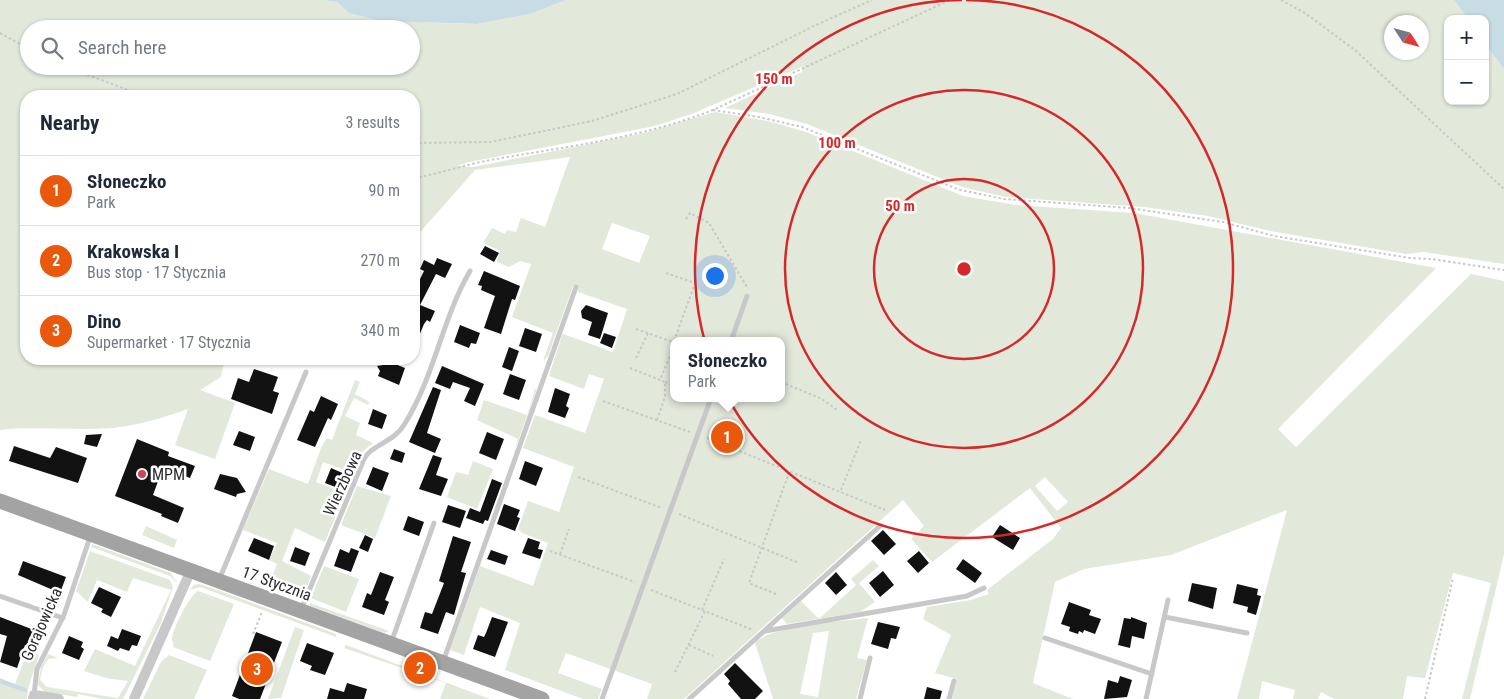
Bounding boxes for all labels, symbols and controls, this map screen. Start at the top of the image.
north arrow [1384,15,1429,60]
map controls [1444,15,1489,105]
button: + [1444,15,1489,60]
search box [20,20,420,75]
icon: search [38,34,66,62]
text: Search here [78,36,166,59]
button: − [1444,60,1489,105]
text: 150 m [755,70,793,88]
text: Nearby [40,111,99,135]
text: 3 results [345,113,400,132]
text: 100 m [818,134,856,152]
text: Słoneczko [87,170,166,193]
text: 1 [52,181,60,200]
text: 90 m [368,181,400,200]
text: Park [87,193,116,212]
text: 50 m [885,197,915,215]
text: Krakowska I [87,240,179,263]
text: 2 [52,251,60,270]
text: 270 m [361,251,400,270]
centre of rings [955,260,973,278]
text: Bus stop · 17 Stycznia [87,263,226,282]
your location [702,263,728,289]
text: Dino [87,310,121,333]
text: 3 [52,321,60,340]
text: 340 m [361,321,400,340]
text: Supermarket · 17 Stycznia [87,333,251,352]
popup [670,337,785,402]
text: Słoneczko [688,349,767,372]
text: Park [688,372,716,391]
pin: 1 [711,418,743,456]
street label: Wierzbowa [319,448,366,519]
place label: MPM [152,465,185,484]
marker: MPM [136,468,148,480]
street label: 17 Stycznia [239,562,314,605]
street label: Gorajowicka [17,585,66,664]
pin: 2 [404,649,436,687]
pin: 3 [241,650,273,688]

